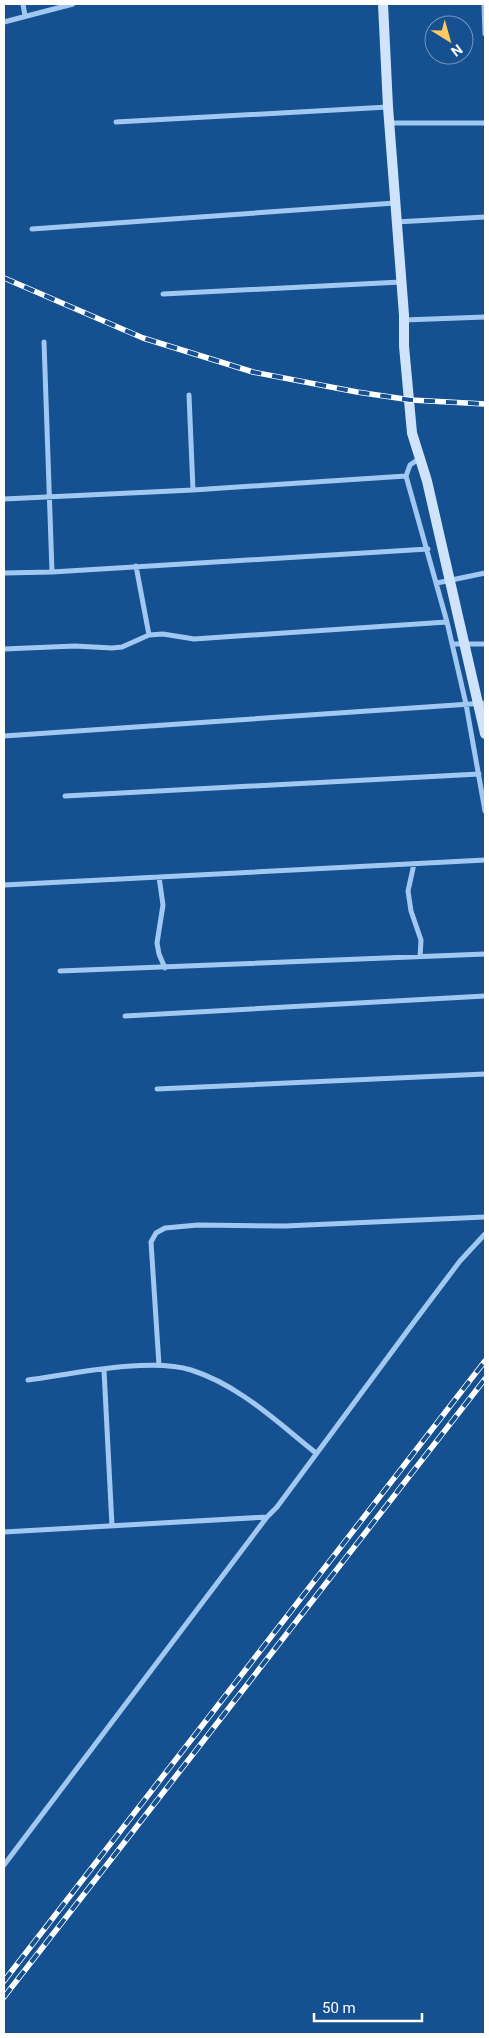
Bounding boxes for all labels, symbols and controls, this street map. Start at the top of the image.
north arrow [424,15,474,65]
text: N [448,41,466,60]
scale bar [314,1990,422,2022]
text: 50 m [322,1999,356,2017]

